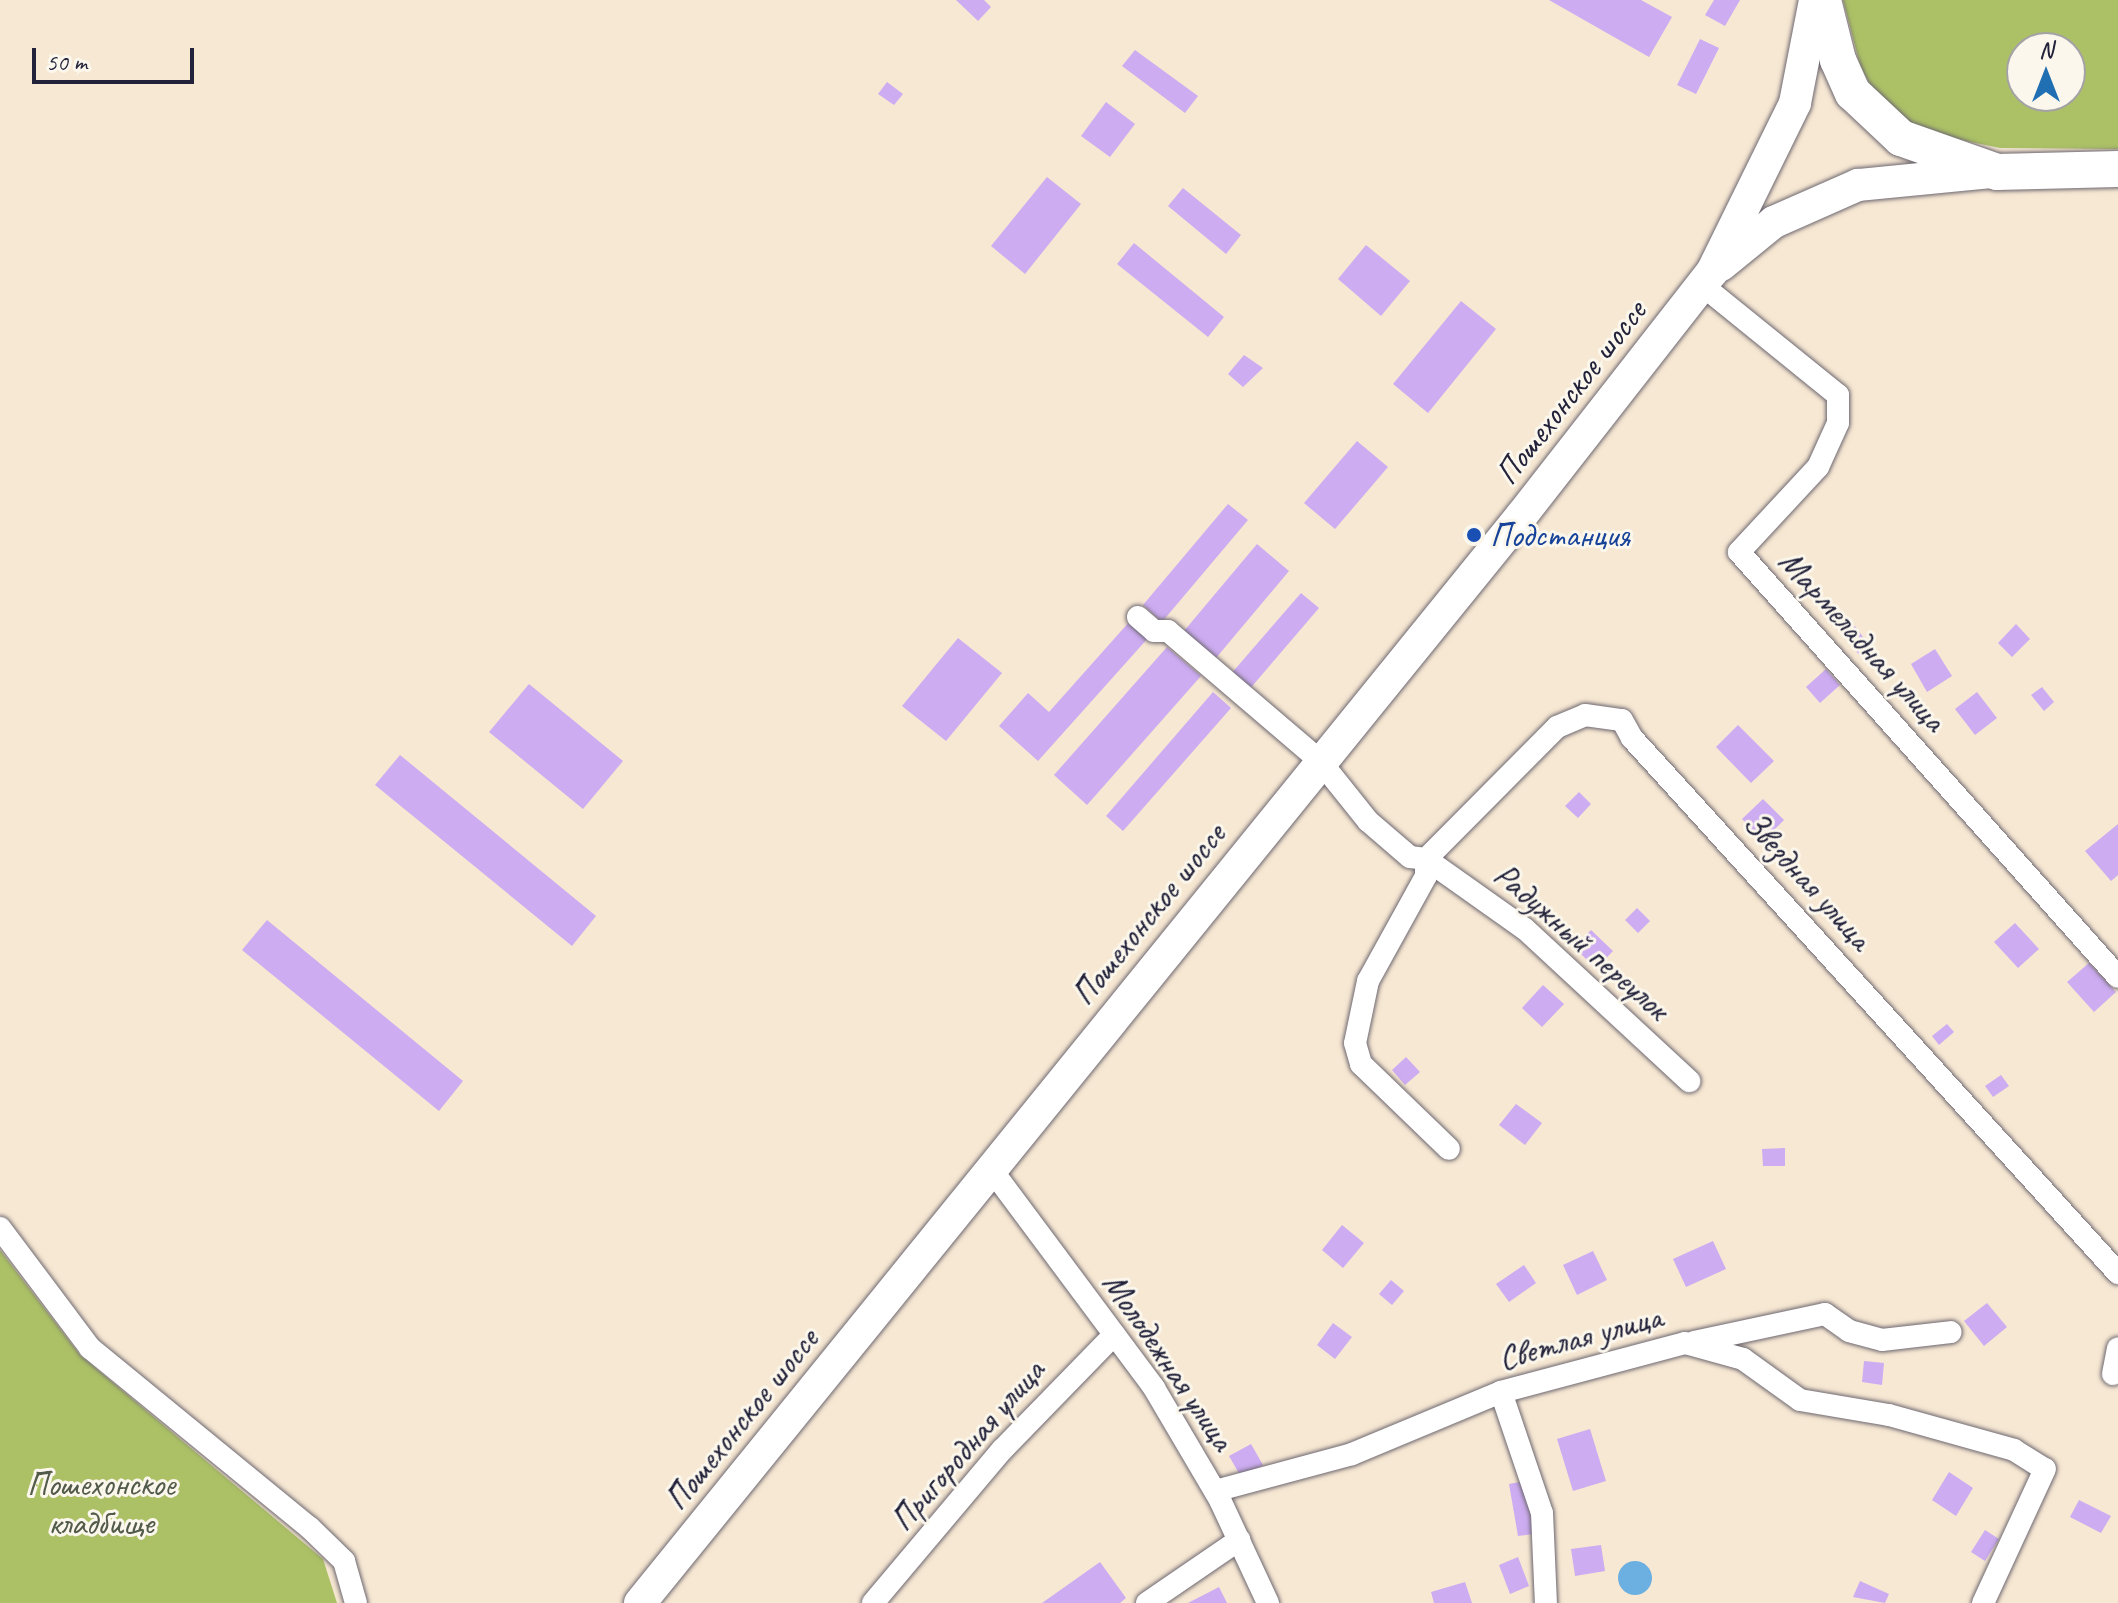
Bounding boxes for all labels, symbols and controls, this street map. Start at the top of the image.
scale bar [36,32,198,82]
north arrow [2006,32,2086,112]
text: N [2039,36,2053,64]
text: 50 m [46,47,87,77]
street label: Пошехонское шоссе [1485,291,1655,493]
place label: Подстанция [1490,515,1630,555]
marker: Подстанция [1465,526,1483,544]
street label: Мармеладная улица [1770,540,1956,740]
street label: Звездная улица [1735,802,1881,958]
street label: Пошехонское шоссе [1062,814,1234,1014]
street label: Радужный переулок [1486,854,1678,1028]
street label: Молодежная улица [1093,1263,1245,1459]
street label: Светлая улица [1494,1296,1666,1378]
street label: Пошехонское шоссе [655,1319,827,1519]
street label: Пригородная улица [881,1350,1053,1540]
park label: Пошехонское кладбище [27,1463,175,1542]

